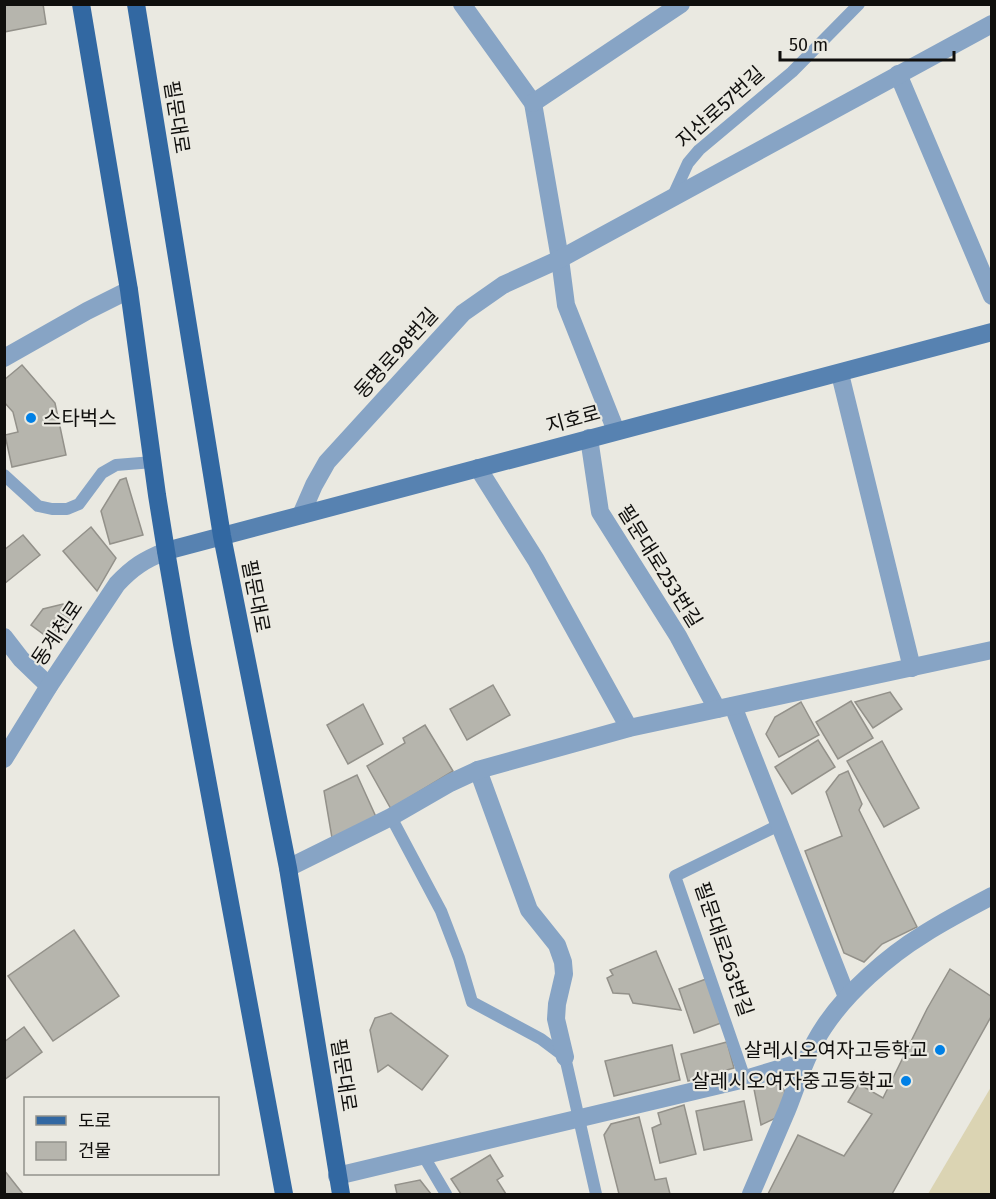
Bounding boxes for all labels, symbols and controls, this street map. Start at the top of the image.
scale bar [780,24,954,62]
text: 50 m [789,34,828,56]
street label: 지산로57번길 [671,61,769,153]
street label: 필문대로 [159,79,195,155]
street label: 동명로98번길 [349,303,443,403]
street label: 지호로 [543,400,603,438]
place label: 스타벅스 [43,406,117,430]
marker: 스타벅스 [24,411,38,425]
street label: 필문대로253번길 [613,500,707,632]
street label: 필문대로 [237,558,275,634]
street label: 동계천로 [26,596,88,670]
street label: 필문대로263번길 [690,879,758,1019]
street label: 필문대로 [326,1037,362,1113]
place label: 살레시오여자고등학교 [744,1038,928,1062]
marker: 살레시오여자고등학교 [933,1043,947,1057]
place label: 살레시오여자중고등학교 [692,1069,894,1093]
marker: 살레시오여자중고등학교 [899,1074,913,1088]
legend [24,1097,219,1175]
text: 도로 [78,1110,111,1132]
text: 건물 [78,1140,111,1162]

